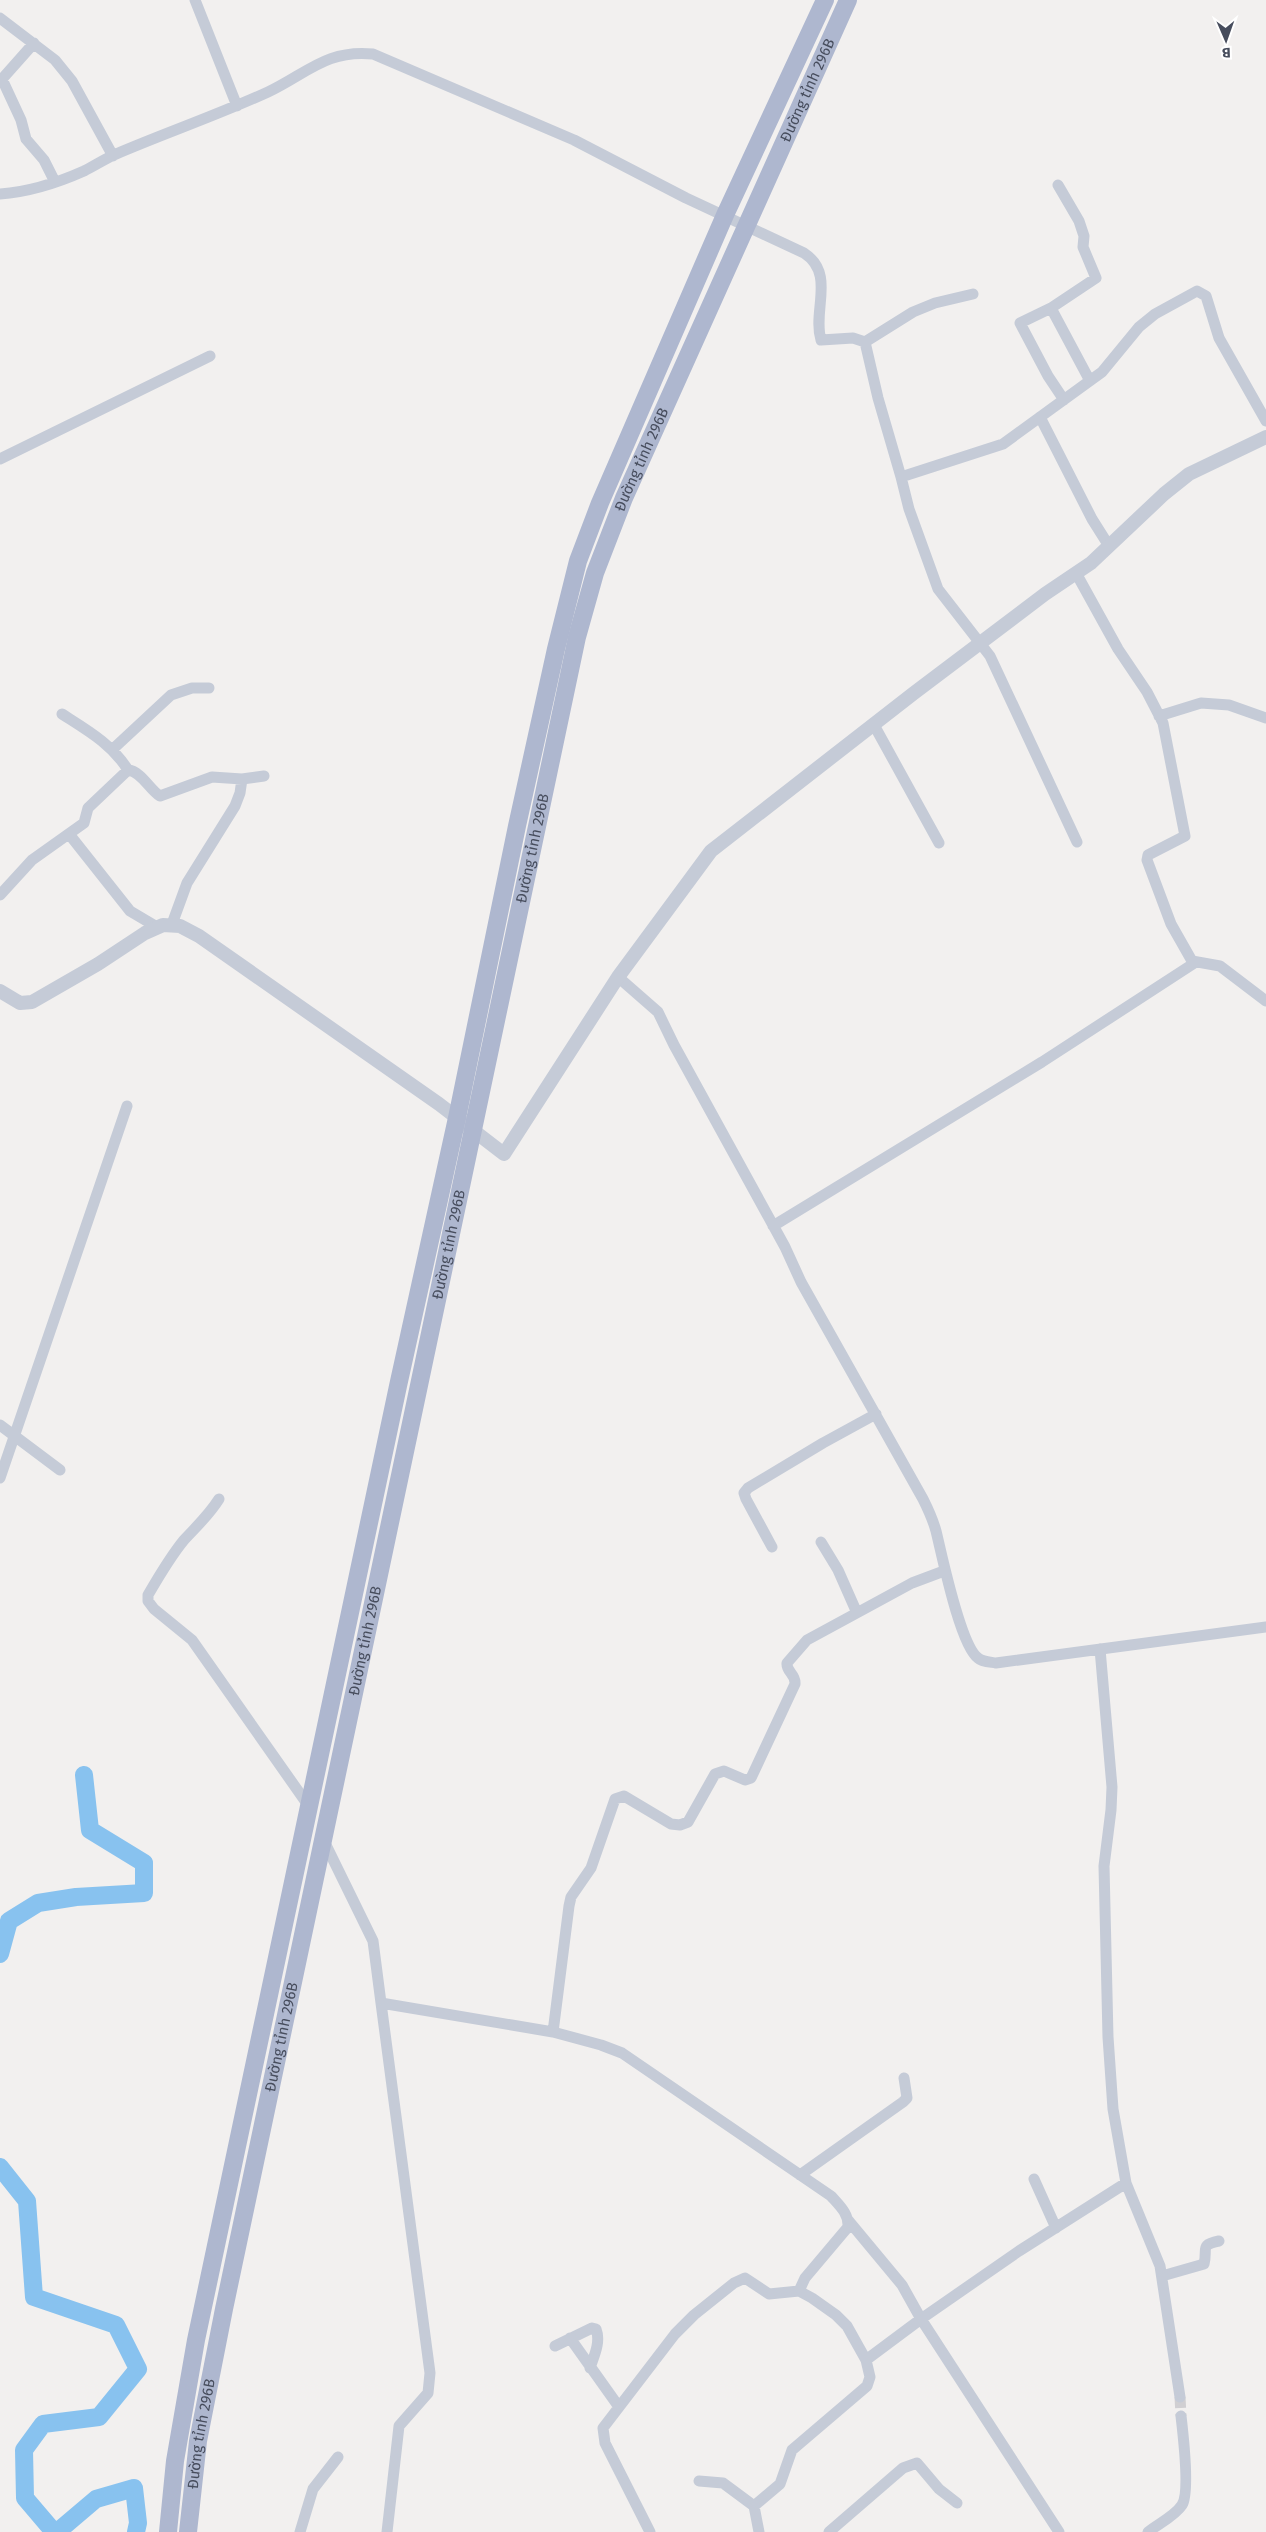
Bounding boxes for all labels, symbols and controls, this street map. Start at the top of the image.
north arrow [1201,15,1251,65]
street label: Đường tỉnh 296B [776,36,839,145]
text: B [1221,44,1231,61]
street label: Đường tỉnh 296B [611,405,672,514]
street label: Đường tỉnh 296B [512,792,553,905]
street label: Đường tỉnh 296B [428,1188,469,1301]
street label: Đường tỉnh 296B [345,1584,385,1697]
street label: Đường tỉnh 296B [261,1981,302,2094]
street label: Đường tỉnh 296B [184,2377,219,2490]

